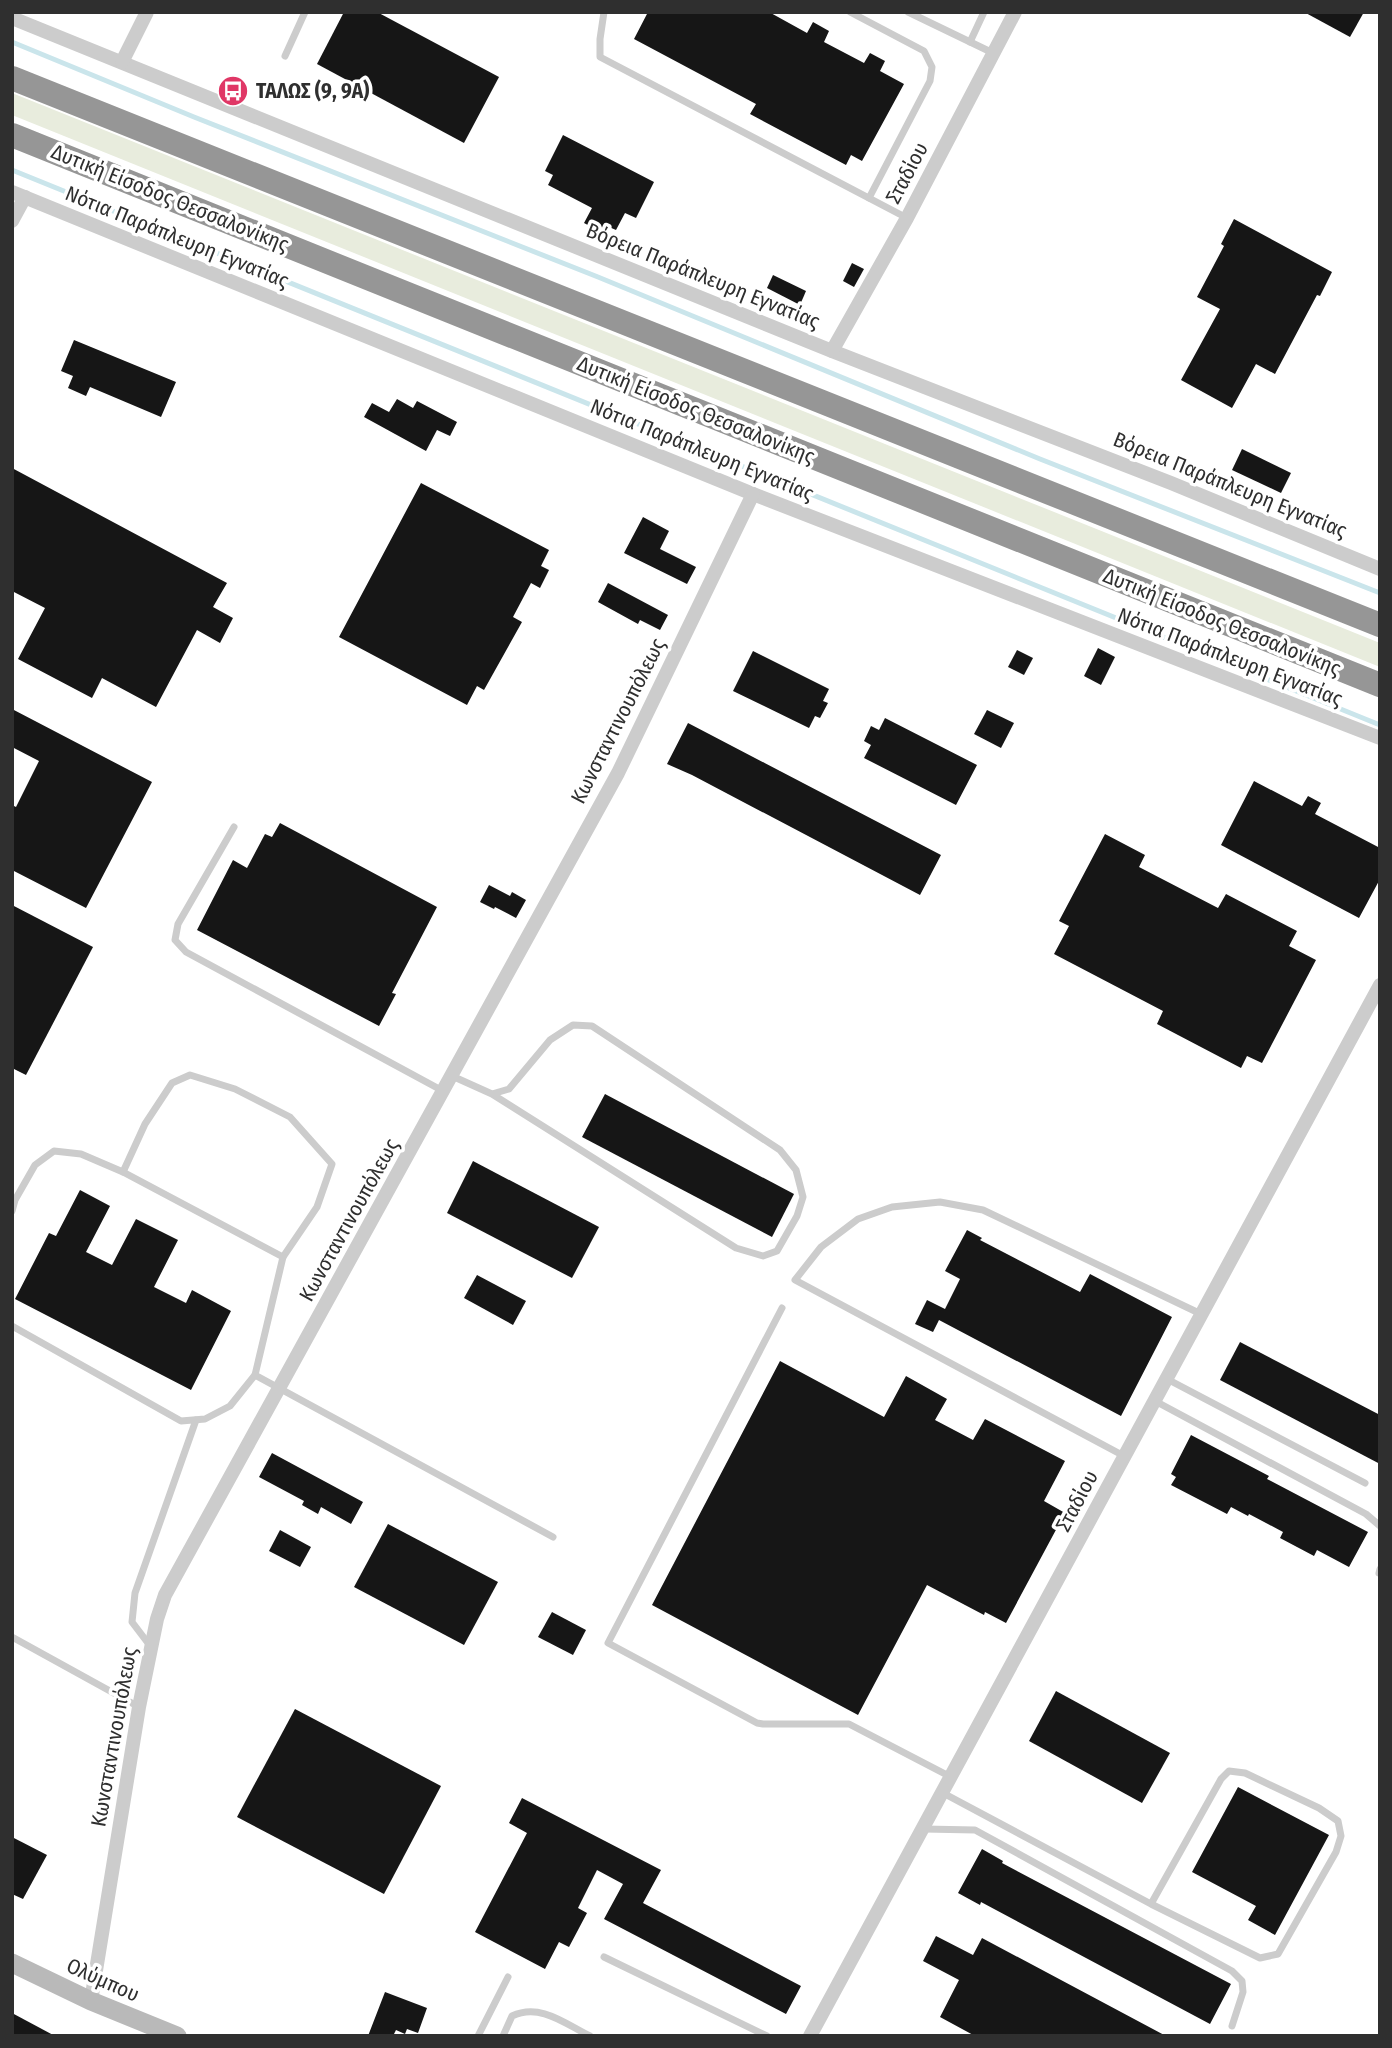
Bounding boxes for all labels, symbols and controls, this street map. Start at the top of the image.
bus stop icon: ΤΑΛΩΣ (9, 9Α) [216,74,250,108]
place label: ΤΑΛΩΣ (9, 9Α) [256,78,369,104]
street label: Δυτική Είσοδος Θεσσαλονίκης [47,138,293,258]
street label: Σταδίου [880,138,934,208]
street label: Νότια Παράπλευρη Εγνατίας [61,180,293,294]
street label: Βόρεια Παράπλευρη Εγνατίας [583,217,824,335]
street label: Δυτική Είσοδος Θεσσαλονίκης [573,350,819,470]
street label: Νότια Παράπλευρη Εγνατίας [586,393,818,507]
street label: Βόρεια Παράπλευρη Εγνατίας [1110,426,1351,544]
street label: Δυτική Είσοδος Θεσσαλονίκης [1099,562,1345,682]
street label: Νότια Παράπλευρη Εγνατίας [1114,602,1346,712]
street label: Κωνσταντινουπόλεως [565,634,671,808]
street label: Κωνσταντινουπόλεως [294,1134,405,1306]
street label: Σταδίου [1050,1466,1104,1536]
street label: Κωνσταντινουπόλεως [85,1645,143,1829]
street label: Ολύμπου [63,1952,143,2008]

